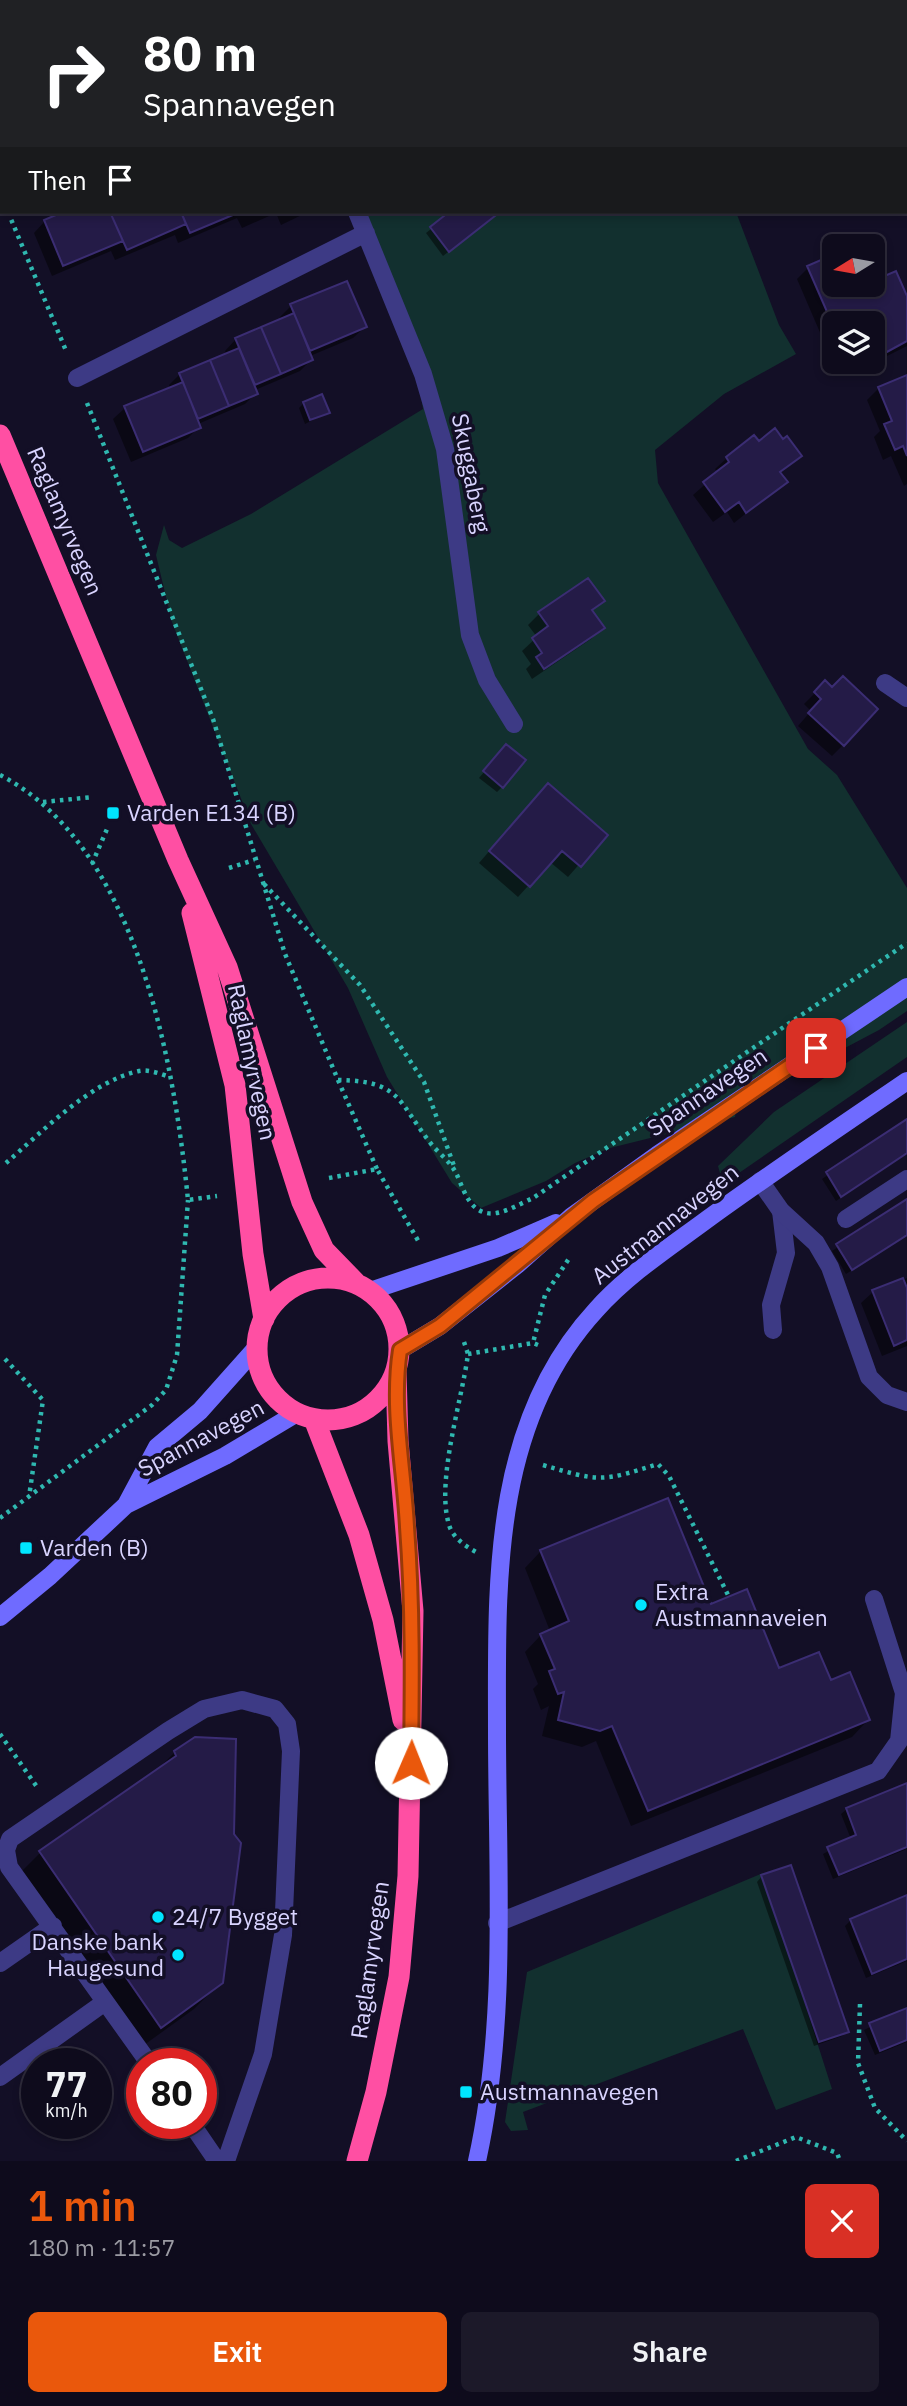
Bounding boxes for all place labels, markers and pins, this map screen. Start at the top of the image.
place label: Varden E134 (B) [127,797,296,827]
marker: Varden E134 (B) [105,805,121,821]
pin [786,1018,846,1078]
place label: Varden (B) [40,1532,149,1562]
marker: Varden (B) [18,1540,34,1556]
place label: Extra Austmannaveien [655,1576,828,1632]
marker: Extra Austmannaveien [633,1597,649,1613]
place label: 24/7 Bygget [172,1901,298,1931]
marker: 24/7 Bygget [150,1909,166,1925]
place label: Danske bank Haugesund [31,1926,164,1982]
marker: Danske bank Haugesund [170,1947,186,1963]
place label: Austmannavegen [480,2076,659,2106]
marker: Austmannavegen [458,2084,474,2100]

